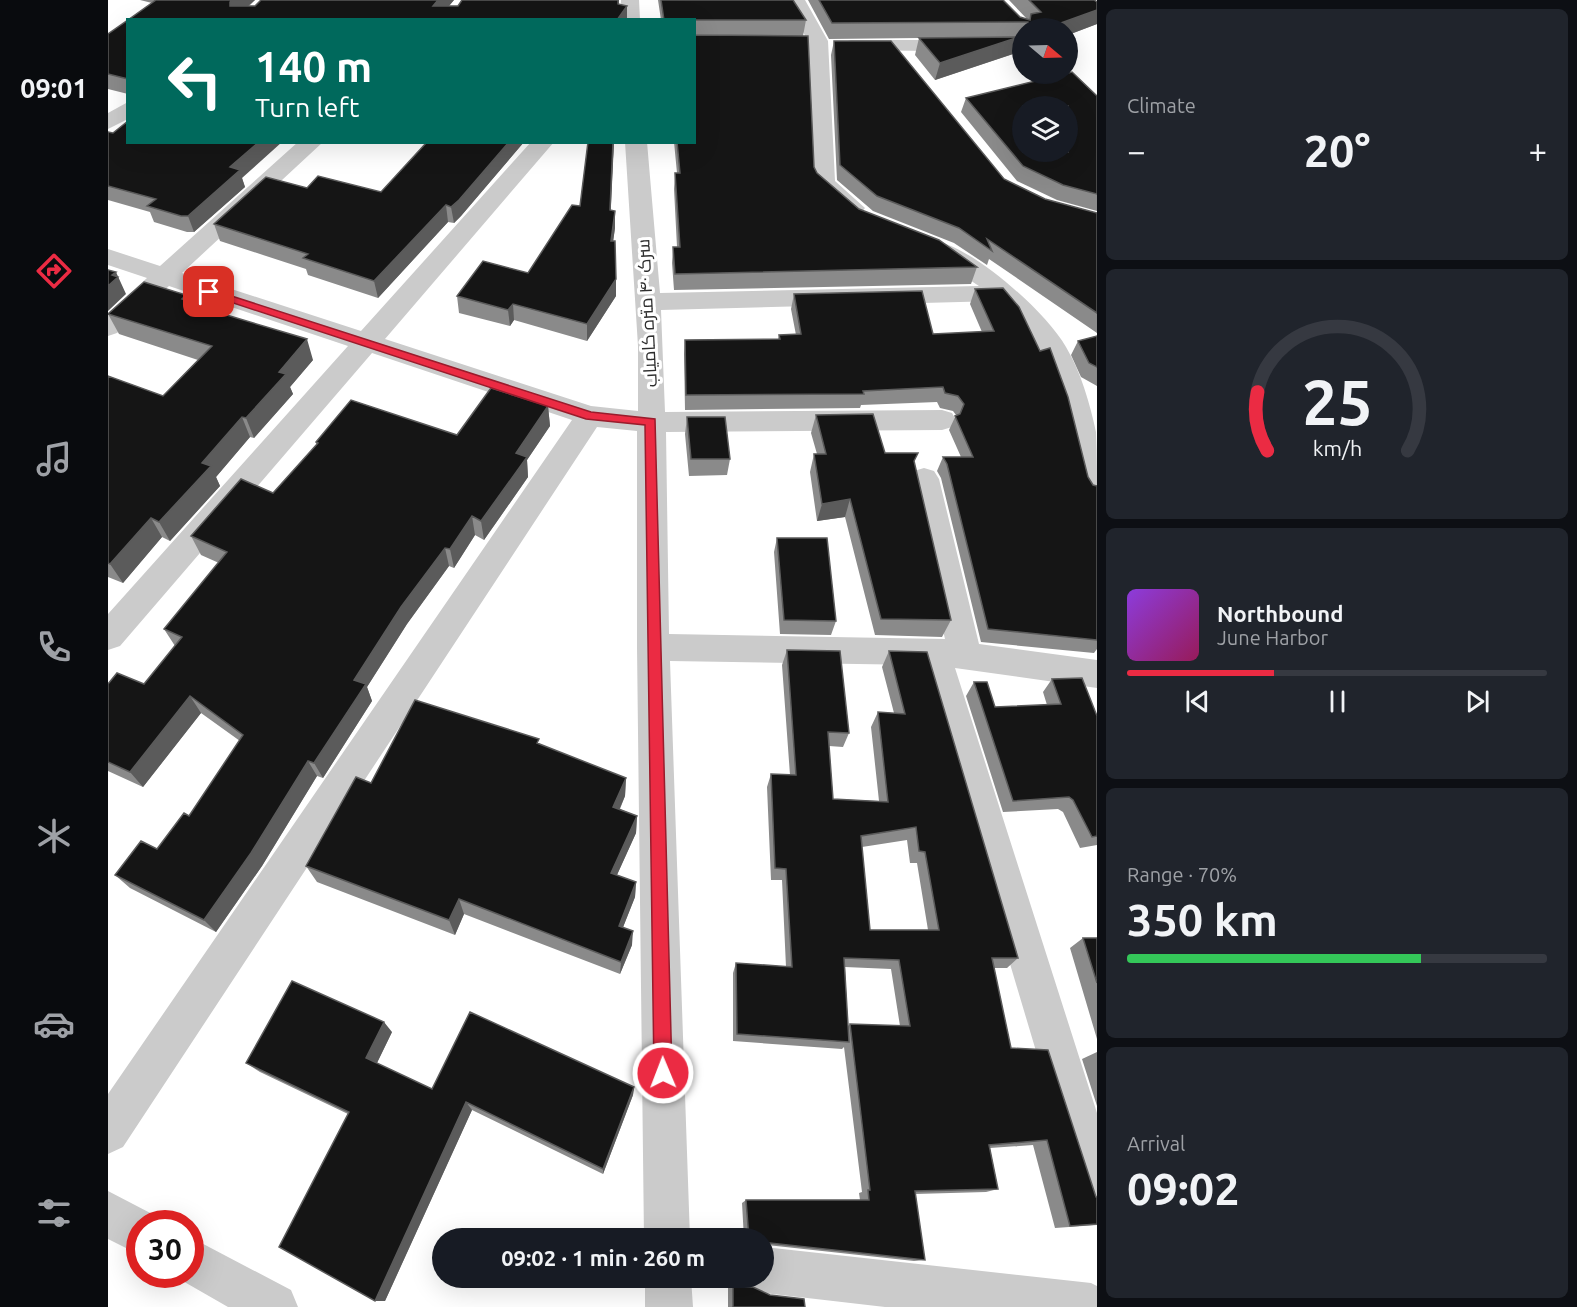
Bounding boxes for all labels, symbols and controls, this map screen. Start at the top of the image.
north arrow [1012,18,1078,84]
map controls [1012,18,1078,162]
icon: left [156,42,234,120]
text: 140 m [255,43,372,90]
text: 09:01 [20,73,88,103]
text: Turn left [255,92,359,122]
text: Climate [1127,94,1196,117]
button: layers [1012,96,1078,162]
text: 20° [1304,125,1370,176]
text: − [1127,132,1146,169]
text: + [1528,132,1547,169]
street label: سرک ۴۰ متره کامیاب [632,238,662,388]
icon: directions [33,250,75,292]
pin [183,266,234,317]
icon: arrive [192,275,225,308]
text: 25 [1302,367,1372,437]
text: km/h [1312,436,1362,460]
icon: music [33,438,75,480]
text: Northbound [1217,601,1343,626]
icon: phone [33,626,75,668]
text: June Harbor [1217,626,1328,649]
icon: previous [1181,685,1214,718]
icon: pause [1321,685,1354,718]
icon: next [1461,685,1494,718]
icon: climate [33,815,75,857]
text: Range · 70% [1127,863,1237,886]
text: 350 km [1127,894,1278,945]
icon: car [33,1003,75,1045]
position arrow [631,1041,695,1105]
text: Arrival [1127,1132,1185,1155]
text: 09:02 [1127,1163,1240,1214]
icon: filters [33,1192,75,1234]
speed limit sign: 30 [126,1210,204,1288]
text: 09:02 · 1 min · 260 m [501,1245,705,1270]

